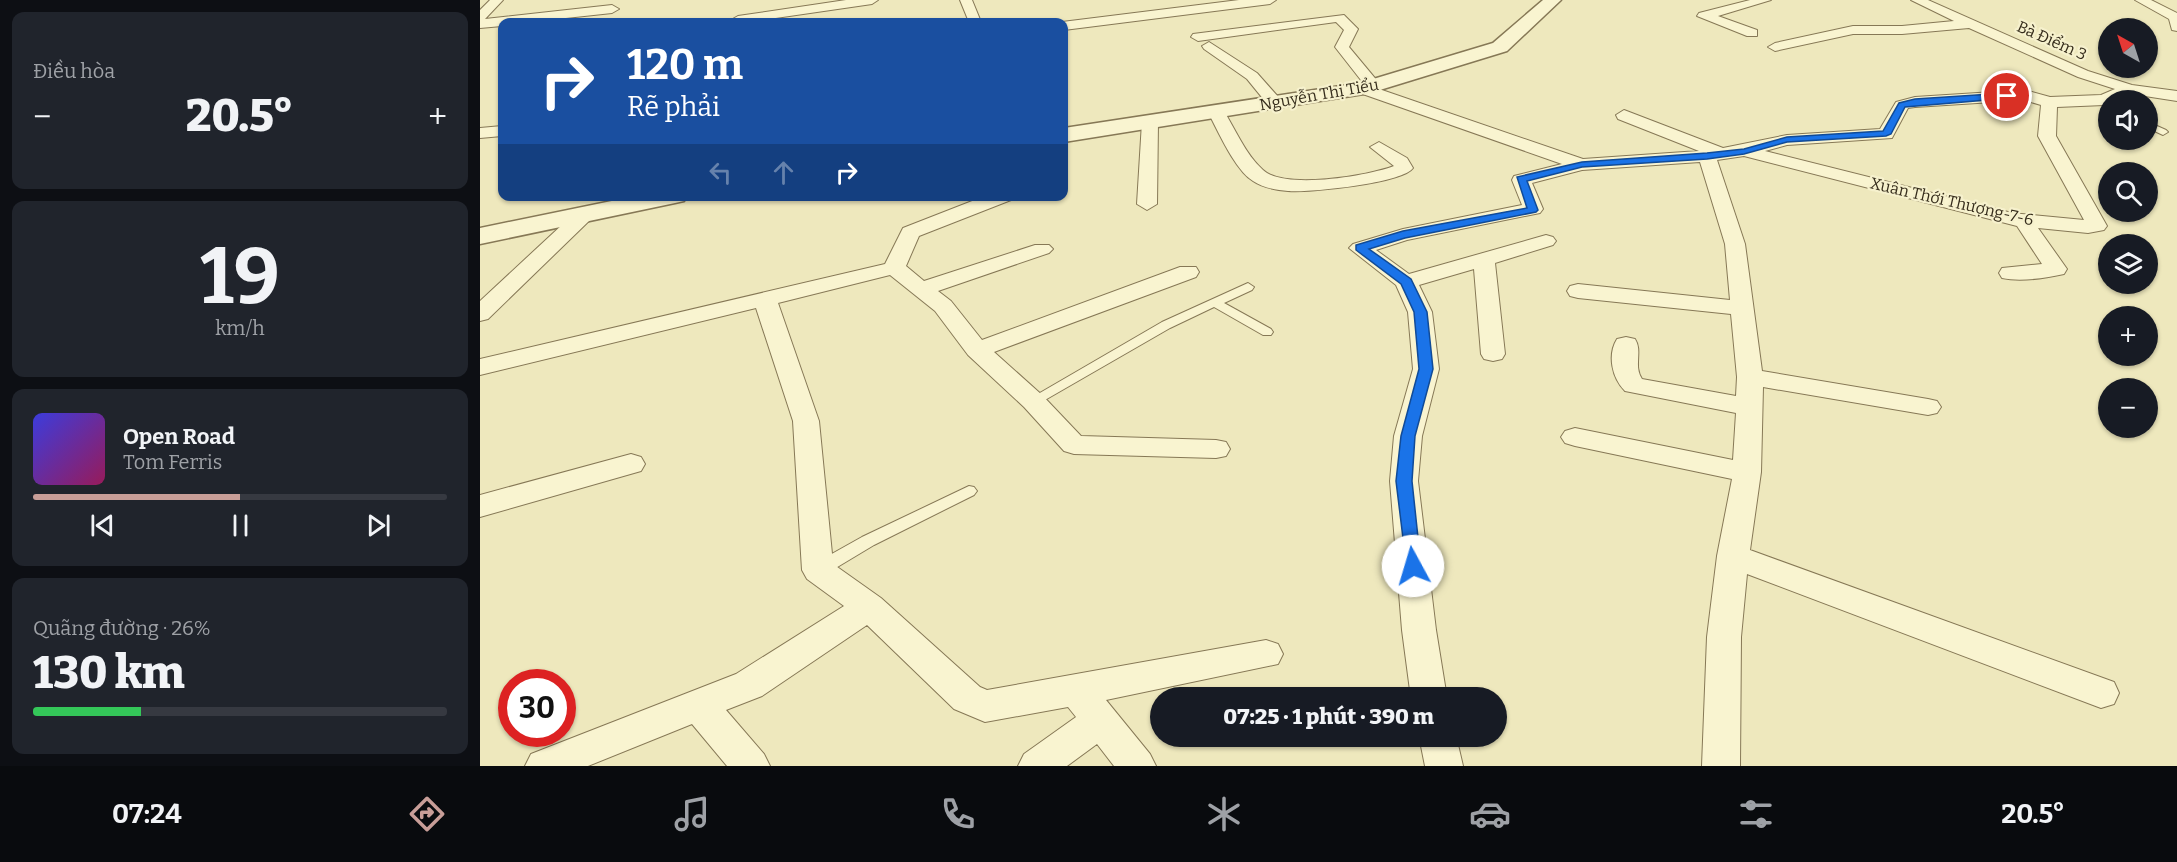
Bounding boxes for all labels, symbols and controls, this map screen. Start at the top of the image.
street label: Bà Điểm 3 [2014,17,2090,64]
north arrow [2098,18,2158,78]
map controls [2098,18,2158,438]
text: 120 m [627,40,743,90]
icon: right [528,42,606,120]
text: Điều hòa [33,59,115,83]
pin [1981,70,2032,121]
street label: Nguyễn Thị Tiểu [1258,74,1380,114]
icon: arrive [1990,79,2023,112]
text: 20.5° [186,89,294,143]
button: sound [2098,90,2158,150]
text: Rẽ phải [627,91,720,123]
text: − [33,97,51,137]
text: + [428,97,447,137]
icon: left [704,156,737,189]
icon: ahead [767,156,800,189]
icon: right [830,156,863,189]
button: search [2098,162,2158,222]
street label: Xuân Thới Thượng-7-6 [1868,173,2035,230]
text: 19 [200,230,280,324]
button: layers [2098,234,2158,294]
button: + [2098,306,2158,366]
text: km/h [215,316,265,340]
button: − [2098,378,2158,438]
text: Open Road [123,423,235,450]
text: Tom Ferris [123,450,222,474]
icon: previous [86,509,119,542]
icon: pause [224,509,257,542]
icon: next [362,509,395,542]
position arrow [1381,534,1445,598]
text: Quãng đường · 26% [33,616,211,640]
text: 130 km [33,646,185,700]
speed limit sign: 30 [498,669,576,747]
text: 07:25 · 1 phút · 390 m [1223,703,1434,730]
icon: directions [406,793,448,835]
icon: music [671,793,713,835]
icon: phone [937,793,979,835]
icon: climate [1203,793,1245,835]
icon: car [1469,793,1511,835]
icon: filters [1735,793,1777,835]
text: 07:24 [112,798,182,830]
text: 20.5° [2001,798,2065,830]

